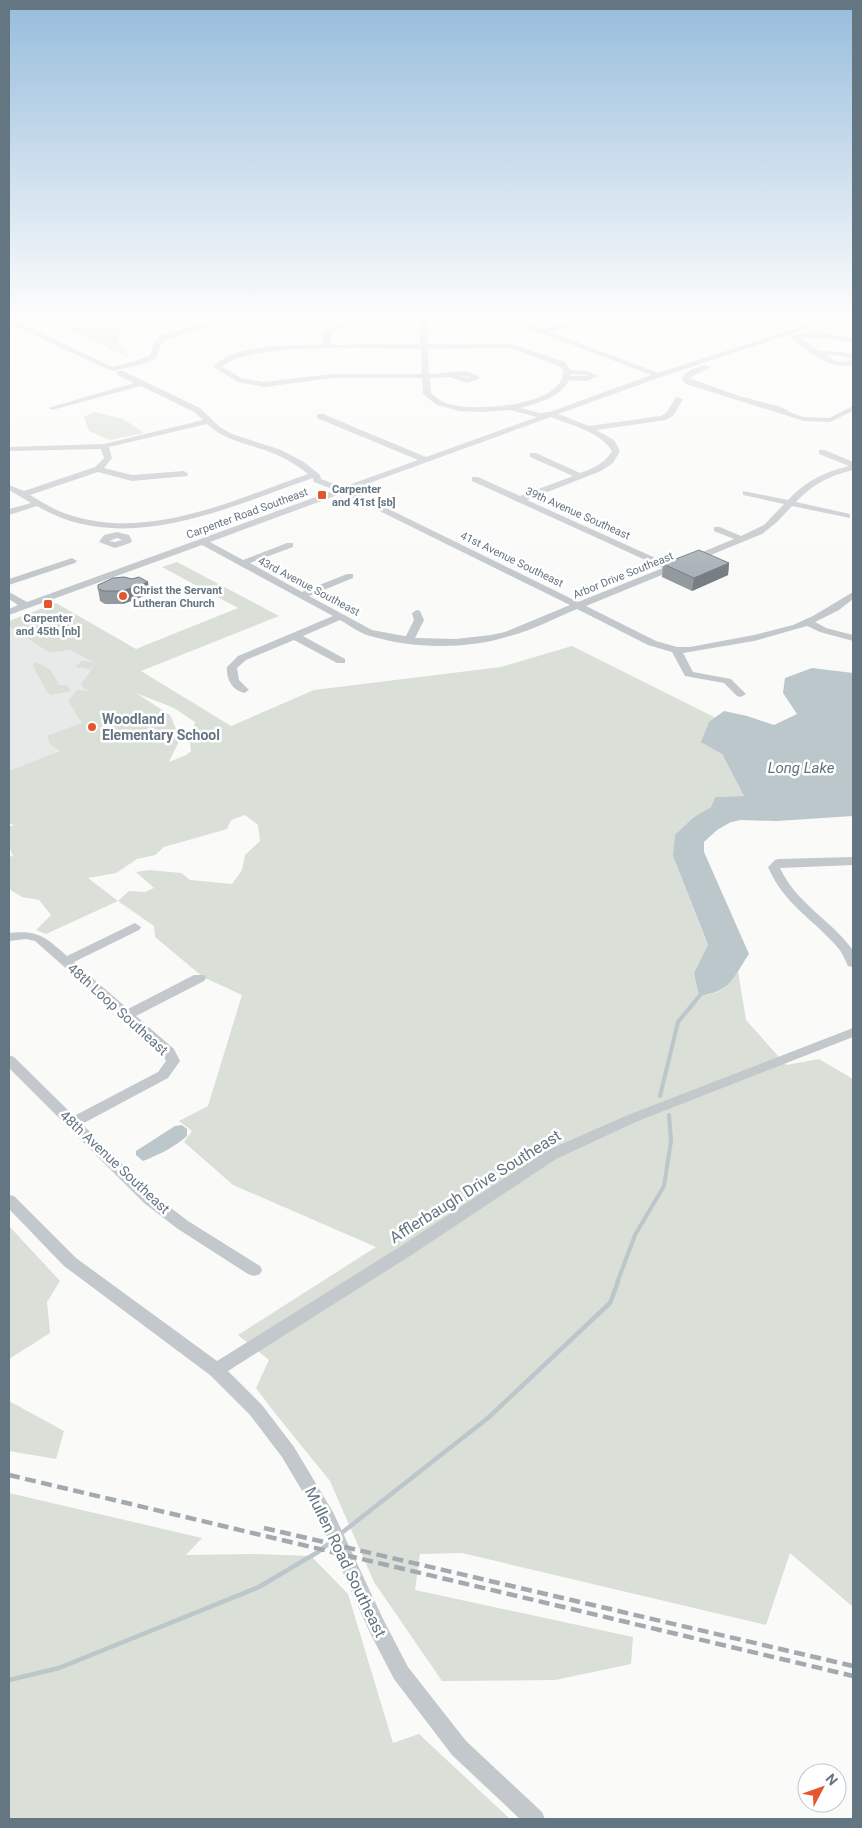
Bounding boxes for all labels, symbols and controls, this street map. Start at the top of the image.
place label: Carpenter and 41st [sb] [332,483,396,509]
street label: Carpenter Road Southeast [185,485,310,542]
street label: 39th Avenue Southeast [524,485,632,543]
marker: Carpenter and 41st [sb] [316,489,328,501]
street label: 41st Avenue Southeast [458,529,566,590]
street label: Arbor Drive Southeast [571,549,676,602]
street label: 43rd Avenue Southeast [256,554,362,619]
place label: Christ the Servant Lutheran Church [133,584,222,610]
marker: Christ the Servant Lutheran Church [117,590,129,602]
marker: Carpenter and 45th [nb] [42,598,54,610]
place label: Carpenter and 45th [nb] [16,612,80,638]
place label: Woodland Elementary School [102,711,220,743]
marker: Woodland Elementary School [86,721,98,733]
water label: Long Lake [768,759,835,777]
street label: 48th Loop Southeast [65,960,172,1059]
street label: 48th Avenue Southeast [57,1107,173,1217]
street label: Afflerbaugh Drive Southeast [386,1126,564,1247]
street label: Mullen Road Southeast [301,1484,390,1640]
north arrow [797,1763,847,1813]
text: N [823,1770,841,1788]

